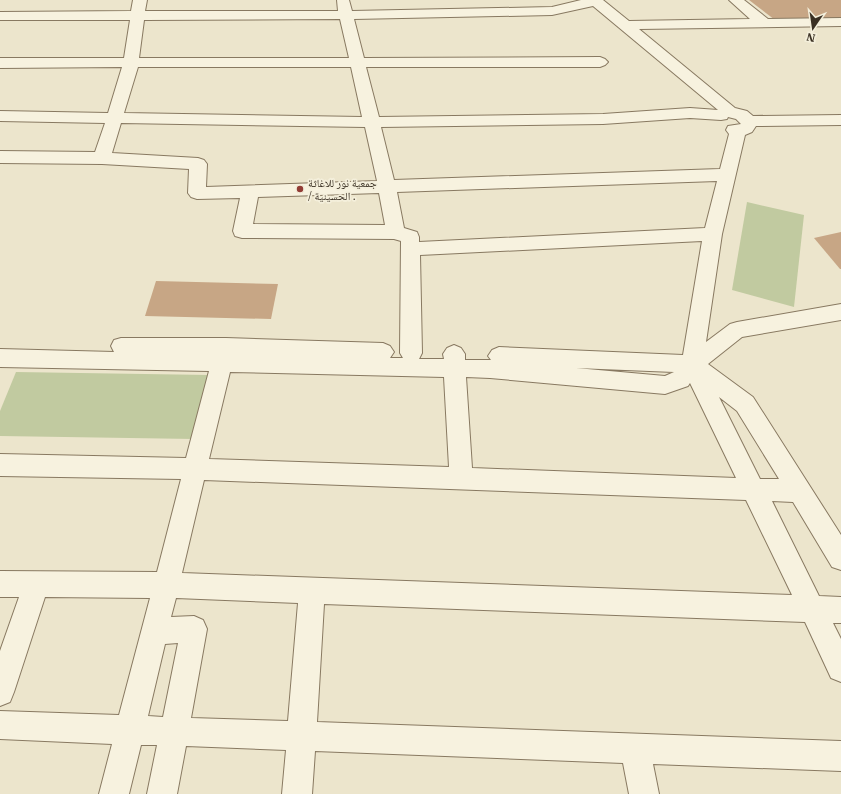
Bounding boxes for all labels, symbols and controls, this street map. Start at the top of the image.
north arrow [793,8,833,48]
text: N [805,30,817,46]
place label: جمعية نور للاغاثة / الحسينية . [308,176,377,203]
marker: جمعية نور للاغاثة / الحسينية . [295,184,305,194]

